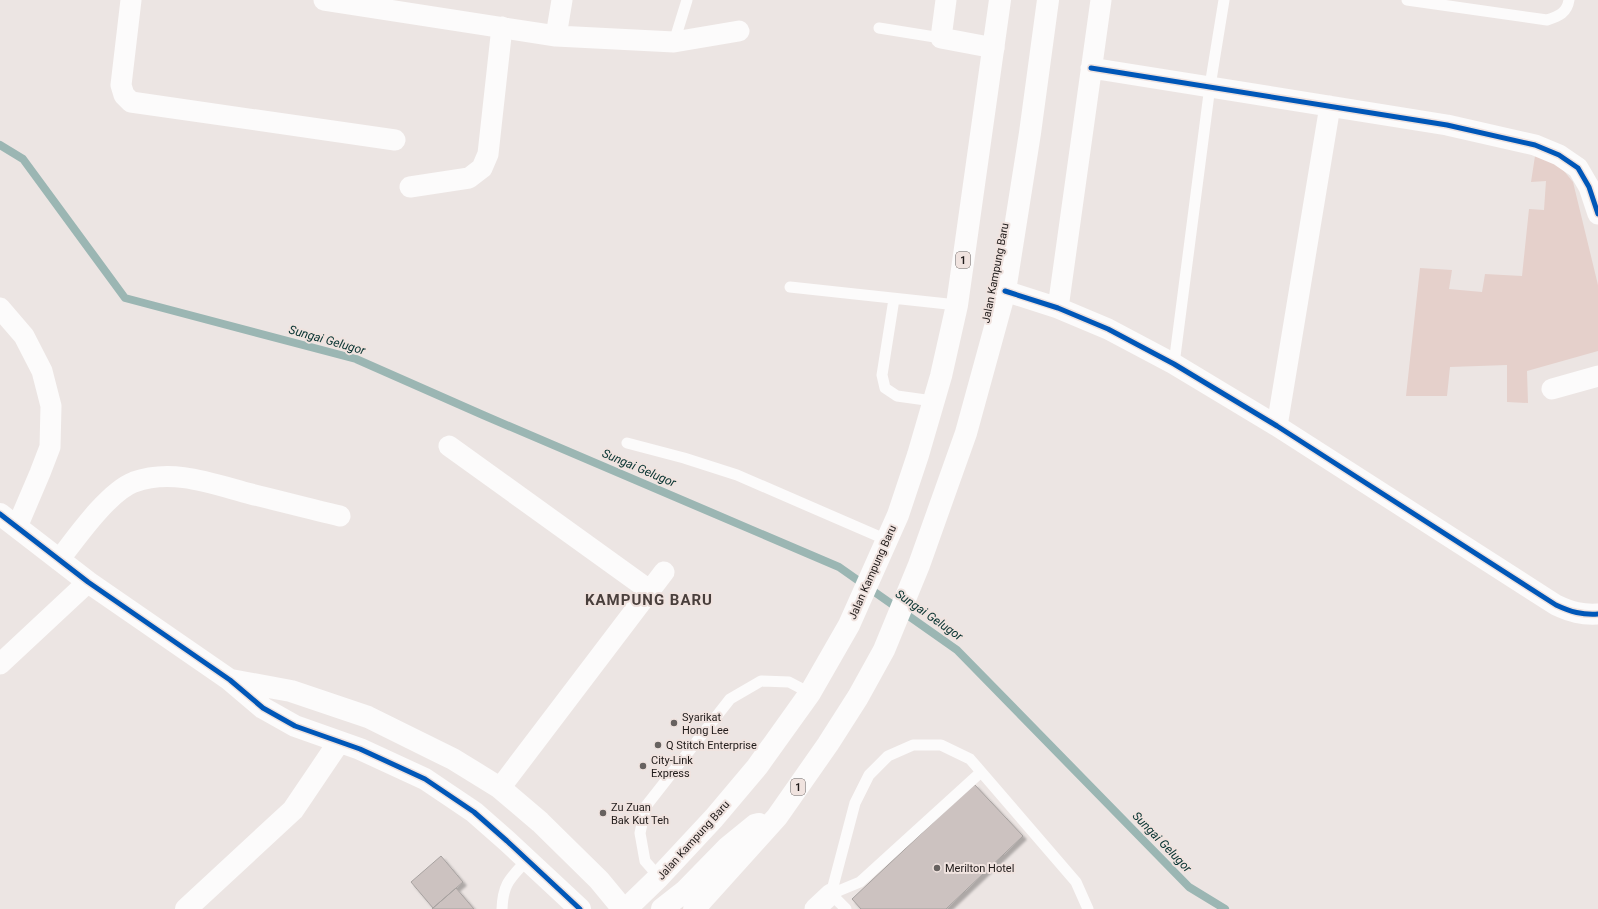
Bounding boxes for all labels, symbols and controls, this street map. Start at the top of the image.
street label: Jalan Kampung Baru [979,222,1012,324]
road number: 1 [956,252,970,268]
water label: Sungai Gelugor [287,322,368,358]
water label: Sungai Gelugor [600,446,679,490]
street label: Jalan Kampung Baru [846,523,899,621]
water label: Sungai Gelugor [893,587,966,644]
district label: KAMPUNG BARU [585,591,713,609]
place label: Syarikat Hong Lee [682,711,729,737]
marker: Syarikat Hong Lee [669,718,679,728]
place label: Q Stitch Enterprise [666,739,757,752]
marker: Q Stitch Enterprise [653,740,663,750]
place label: City-Link Express [651,754,693,780]
marker: City-Link Express [638,761,648,771]
road number: 1 [791,779,805,795]
street label: Jalan Kampung Baru [654,798,732,883]
place label: Zu Zuan Bak Kut Teh [611,801,669,827]
marker: Zu Zuan Bak Kut Teh [598,808,608,818]
water label: Sungai Gelugor [1130,809,1195,876]
place label: Merilton Hotel [945,862,1014,875]
marker: Merilton Hotel [932,863,942,873]

